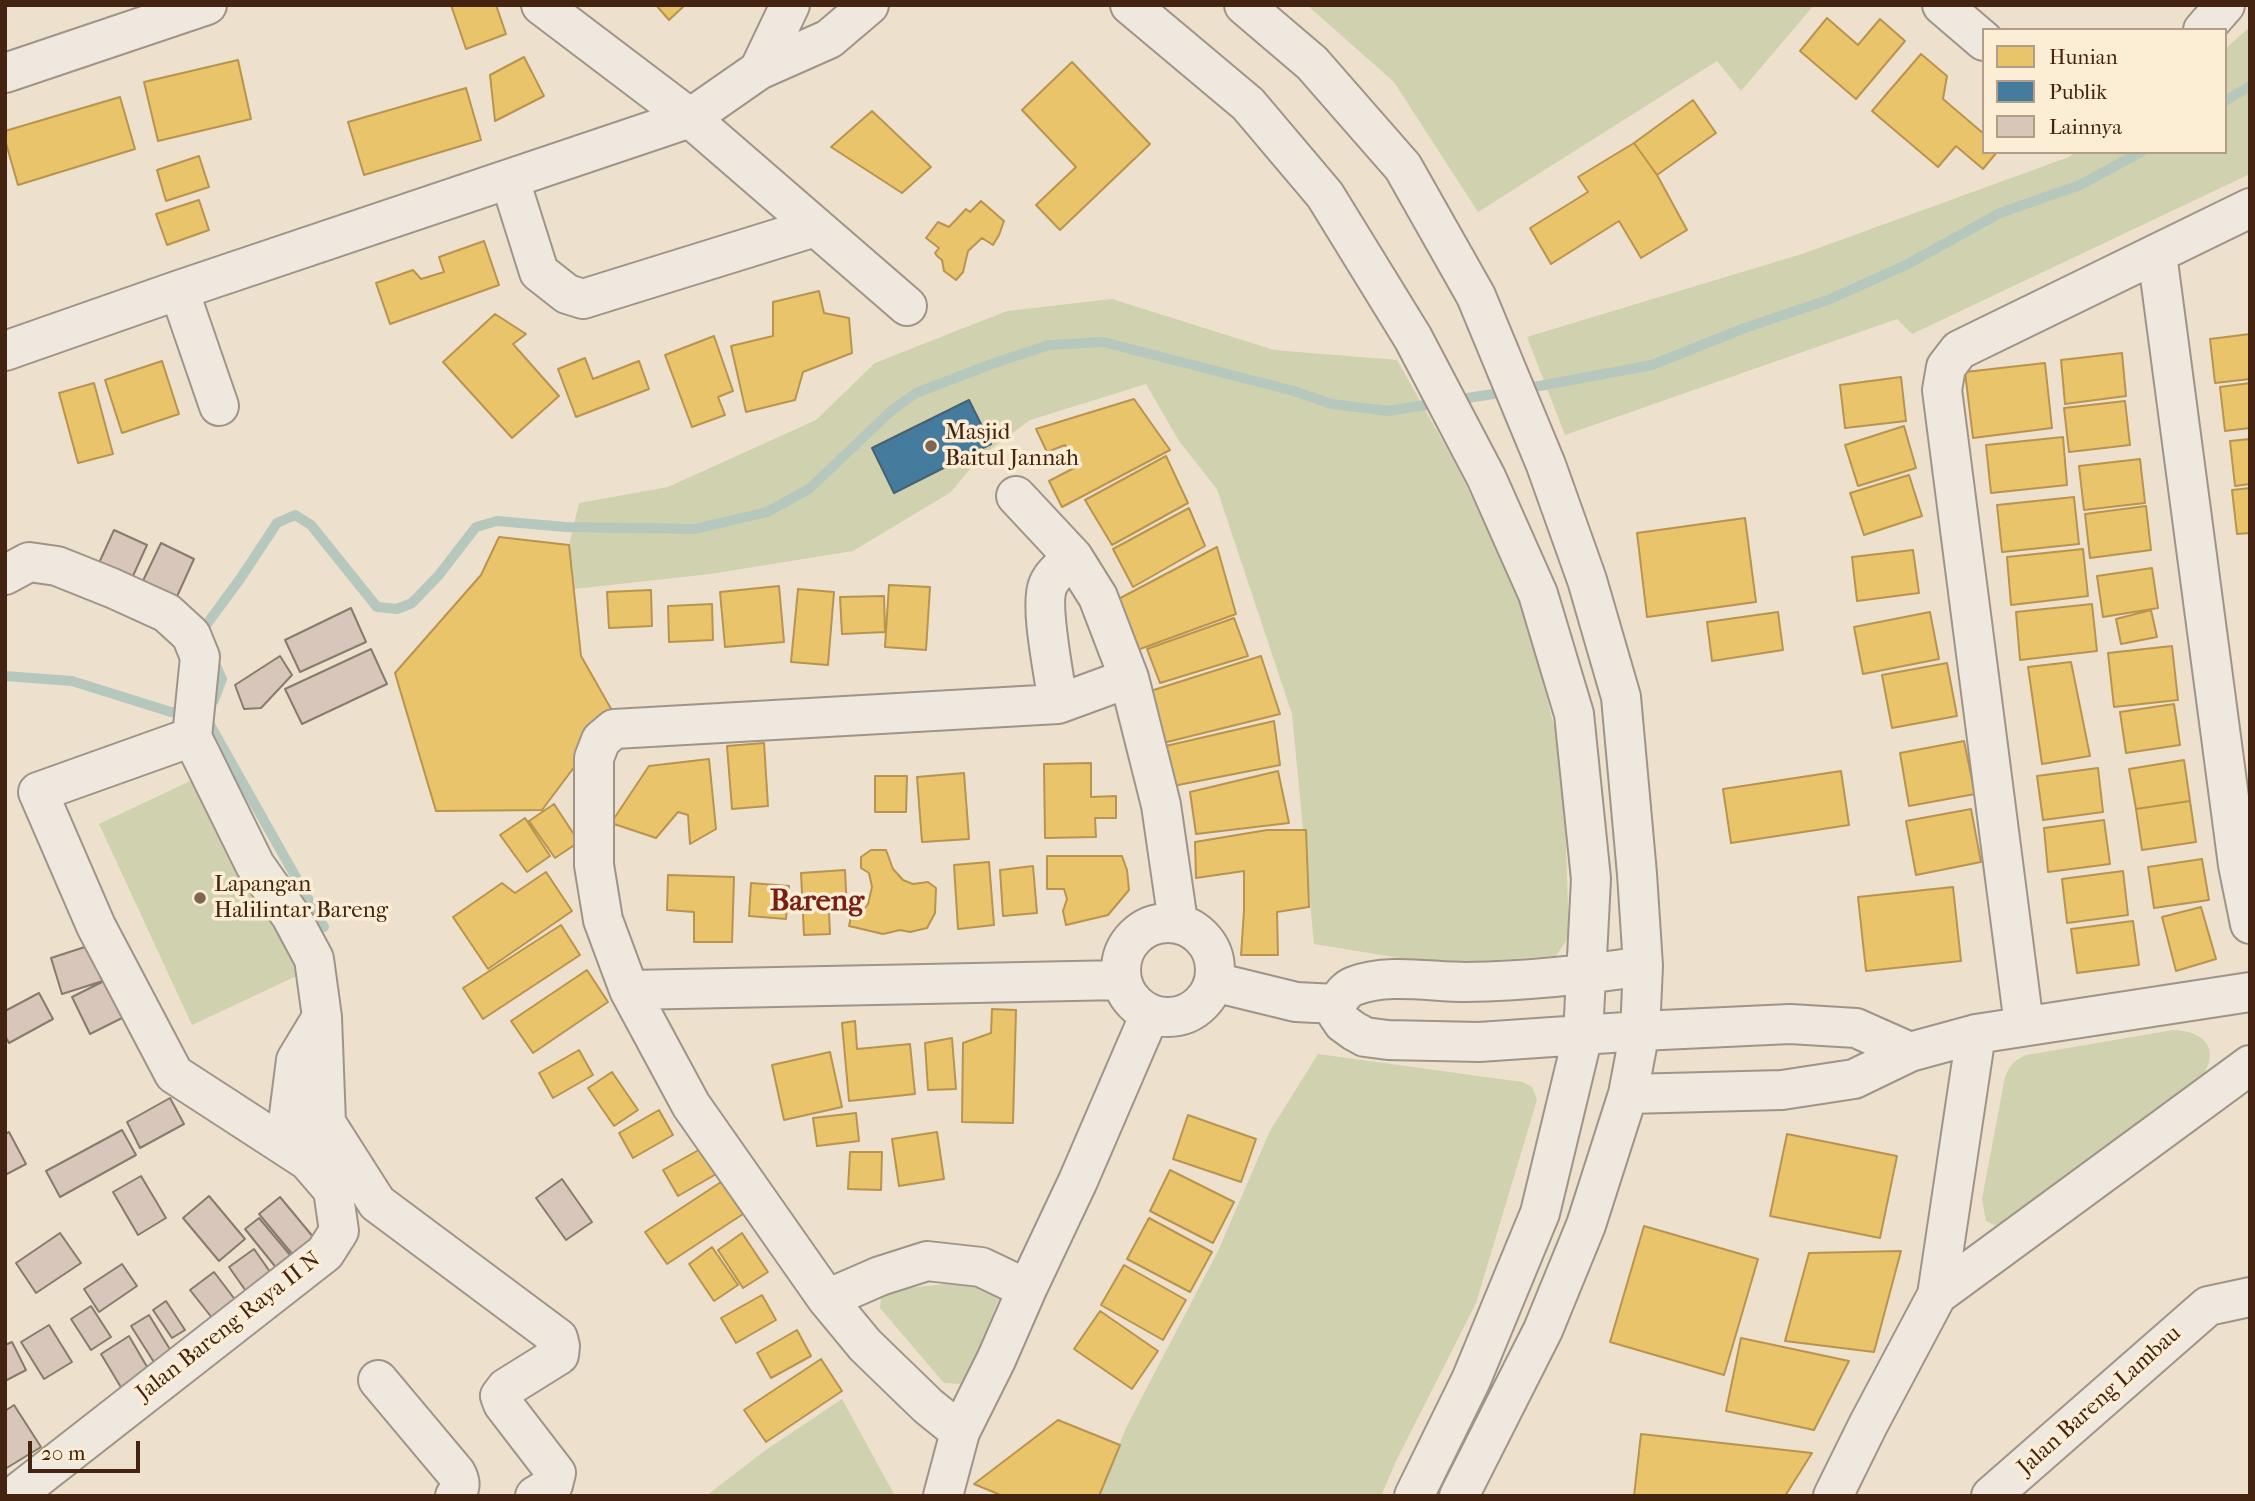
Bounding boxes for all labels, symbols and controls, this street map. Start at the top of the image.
legend [1982,28,2227,154]
text: Hunian [2049,45,2118,69]
text: Publik [2049,80,2107,104]
text: Lainnya [2049,115,2122,139]
place label: Masjid Baitul Jannah [945,419,1079,473]
marker: Masjid Baitul Jannah [923,438,939,454]
place label: Lapangan Halilintar Bareng [214,871,388,925]
district label: Bareng [770,885,864,921]
marker: Lapangan Halilintar Bareng [192,890,208,906]
street label: Jalan Bareng Raya II N [131,1246,327,1408]
street label: Jalan Bareng Lambau [2013,1320,2187,1482]
scale bar [32,1428,144,1472]
text: 20 m [41,1441,85,1465]

